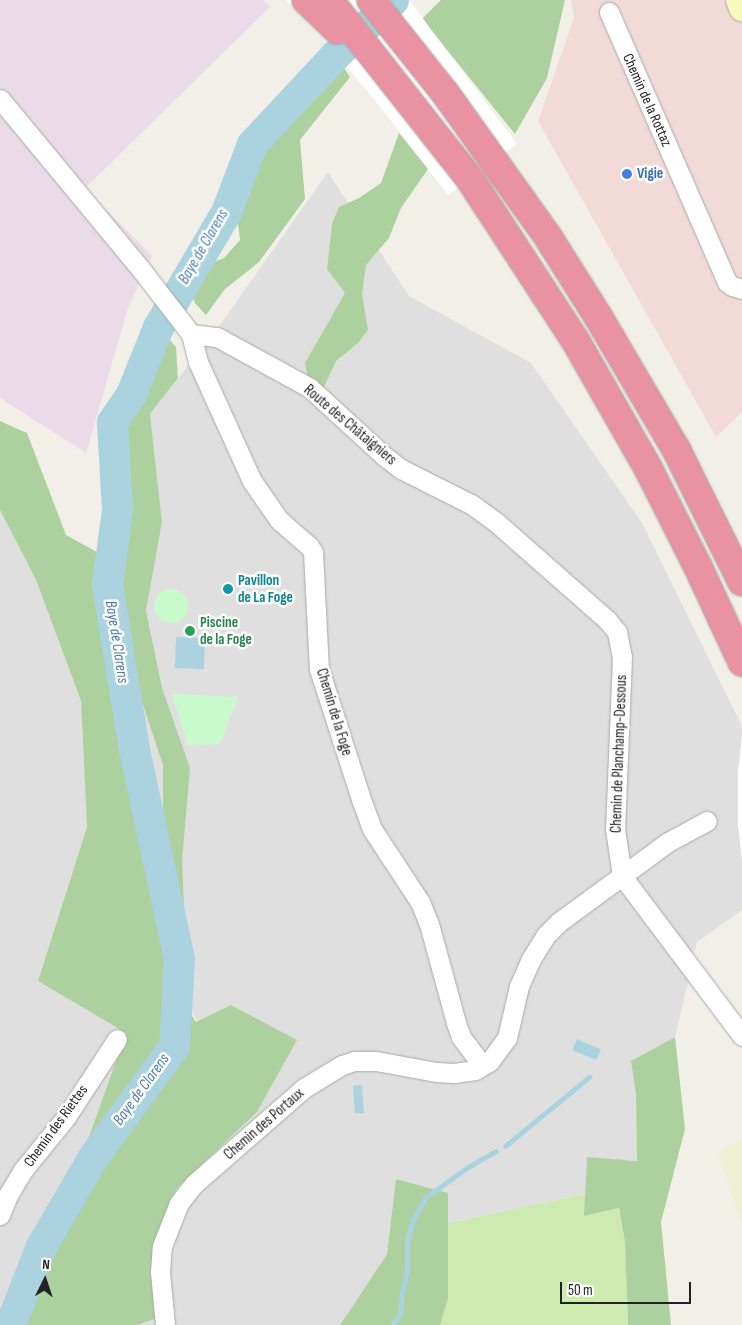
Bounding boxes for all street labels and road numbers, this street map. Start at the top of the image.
street label: Chemin de la Rottaz [618,51,676,149]
street label: Route des Châtaigniers [300,381,400,469]
street label: Chemin de la Foge [312,666,356,758]
street label: Chemin de Planchamp-Dessous [607,675,631,833]
street label: Chemin des Riettes [20,1081,92,1171]
street label: Chemin des Portaux [220,1084,308,1164]

